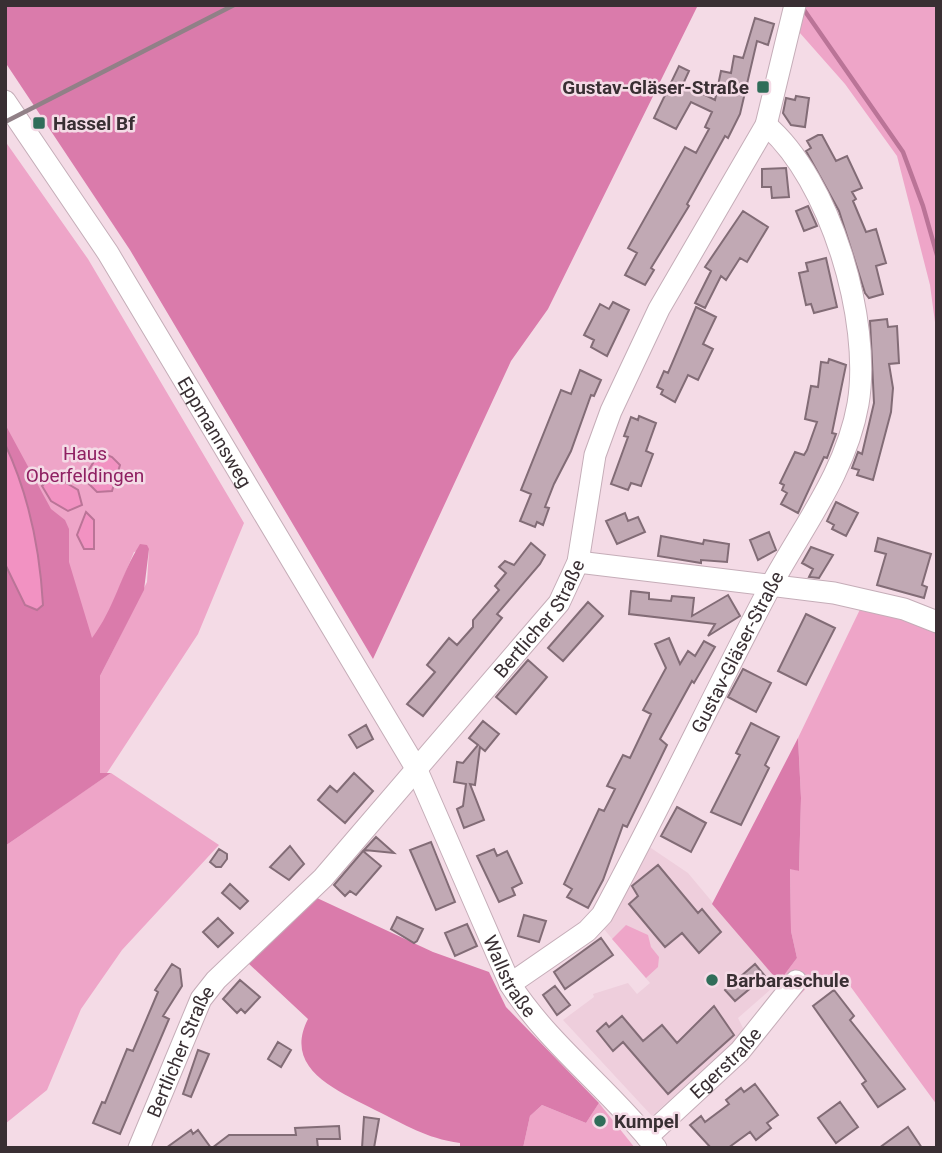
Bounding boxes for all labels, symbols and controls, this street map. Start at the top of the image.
place label: Gustav-Gläser-Straße [562,76,749,99]
marker: Gustav-Gläser-Straße [755,79,771,95]
place label: Hassel Bf [53,112,135,135]
marker: Hassel Bf [31,115,47,131]
street label: Eppmannsweg [173,372,257,491]
park label: Haus Oberfeldingen [26,442,144,487]
street label: Bertlicher Straße [489,556,589,682]
street label: Gustav-Gläser-Straße [686,567,788,737]
street label: Wallstraße [479,931,541,1022]
place label: Barbaraschule [726,969,849,992]
marker: Barbaraschule [704,972,720,988]
street label: Bertlicher Straße [142,981,219,1121]
street label: Egerstraße [685,1023,766,1103]
place label: Kumpel [614,1110,679,1133]
marker: Kumpel [592,1113,608,1129]

